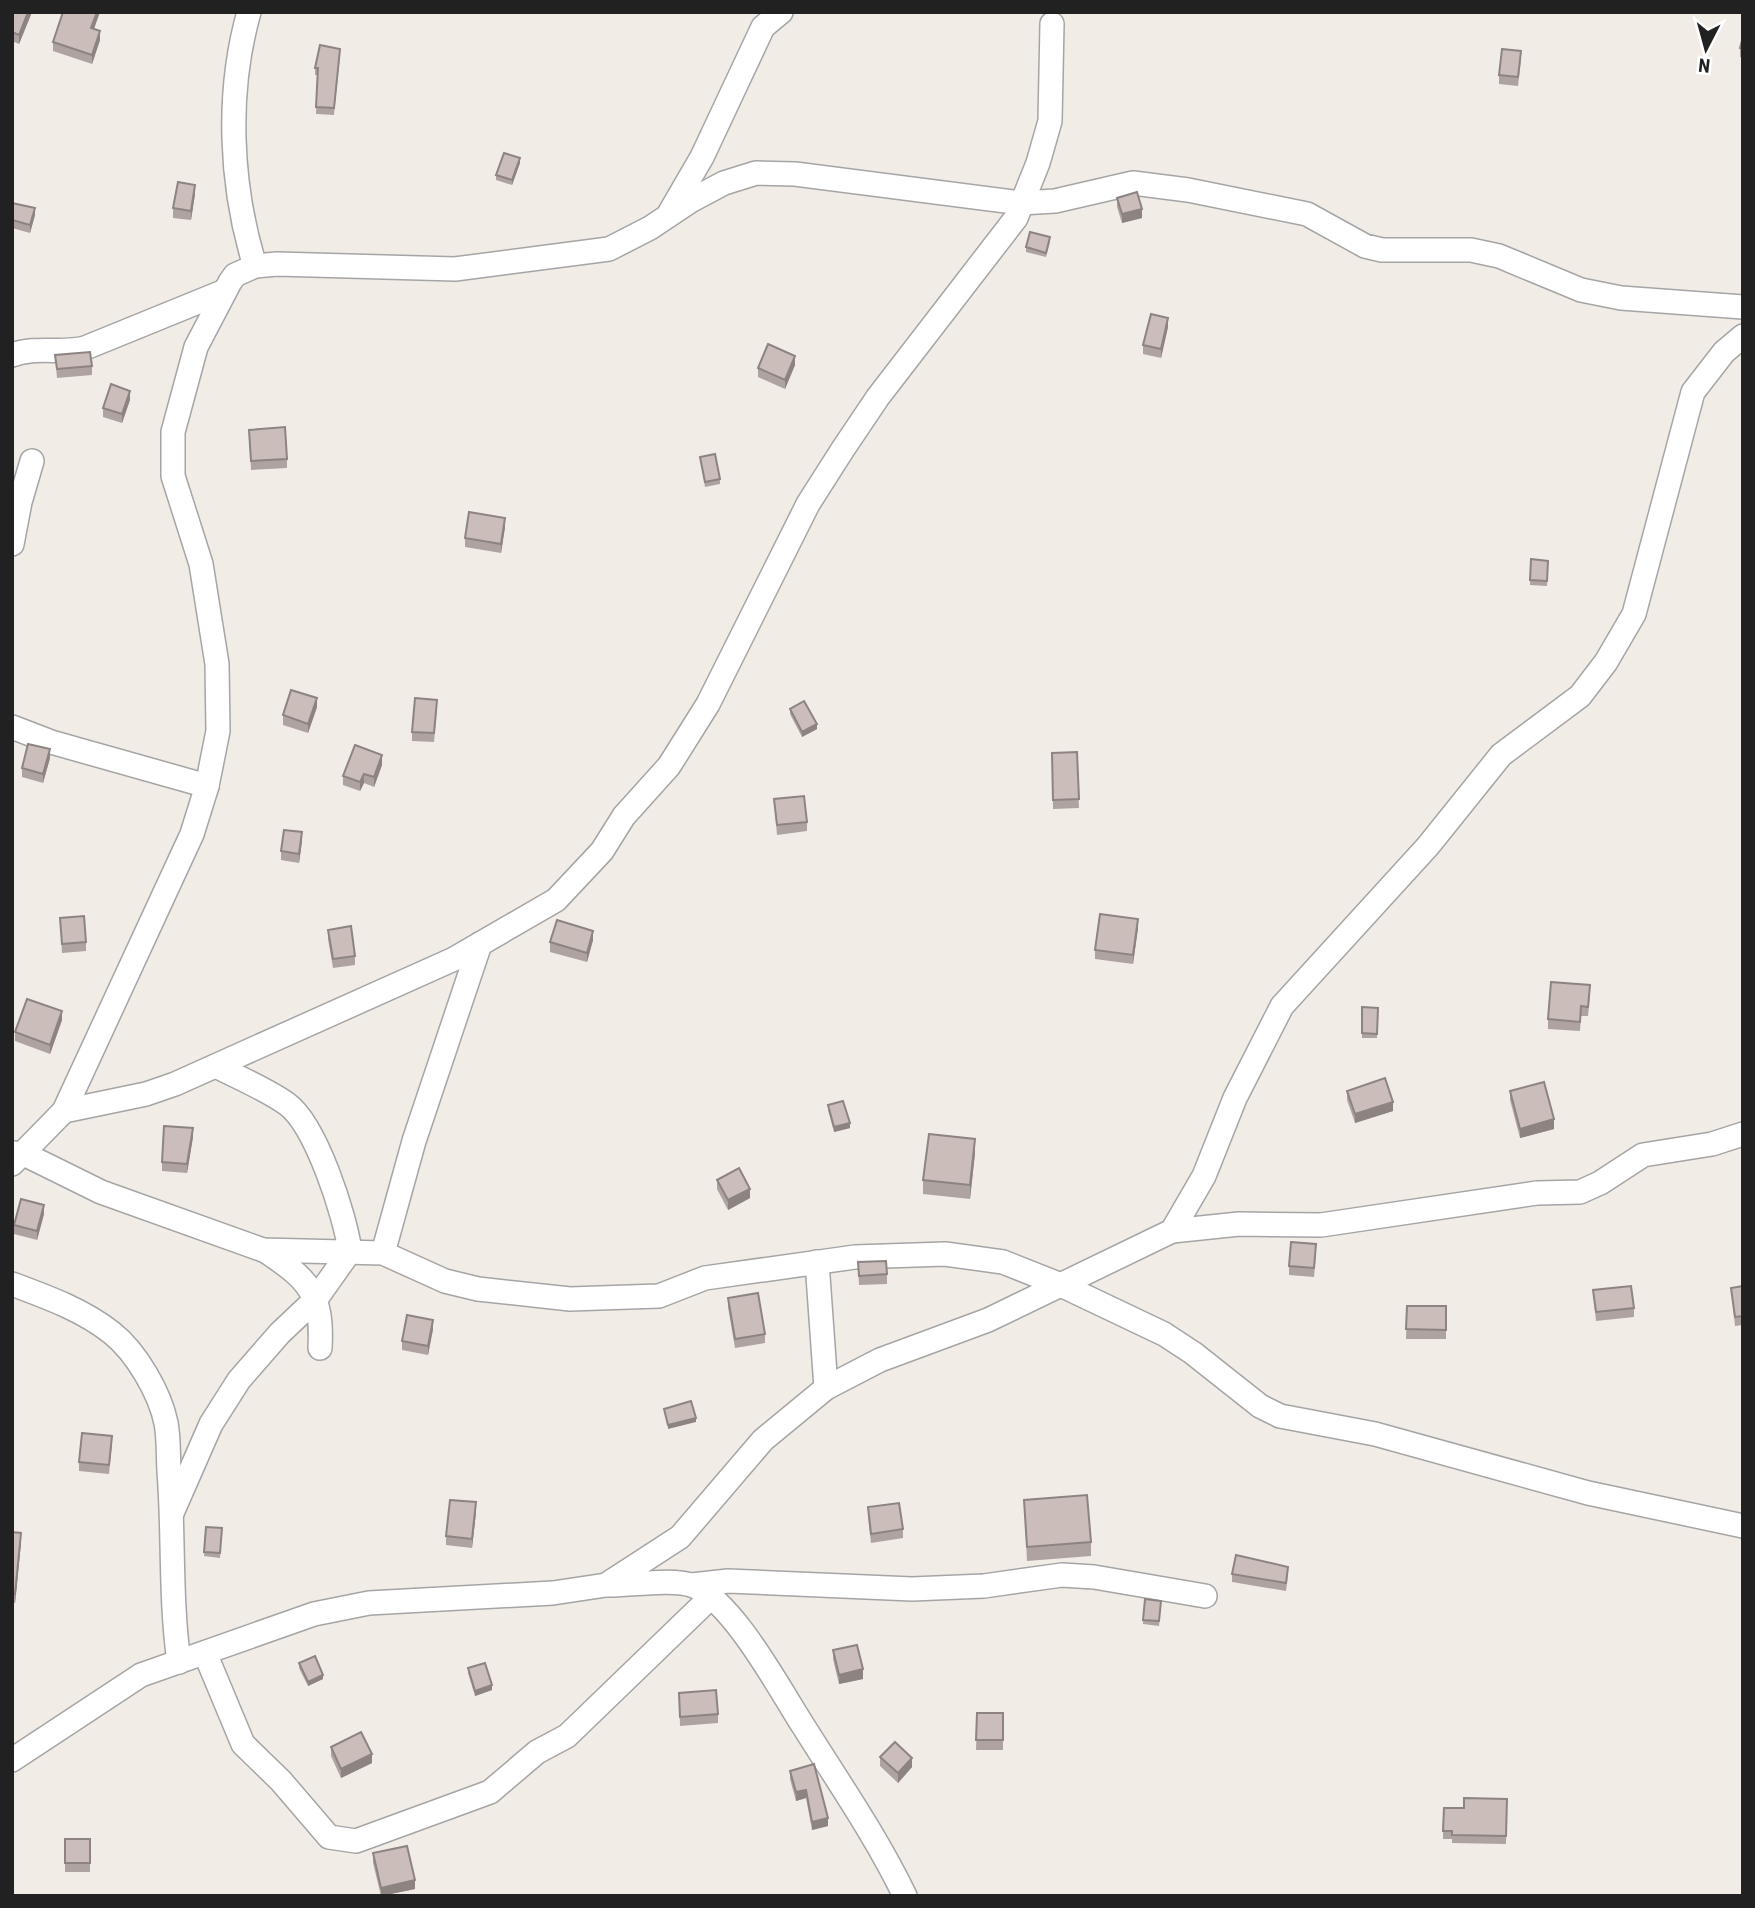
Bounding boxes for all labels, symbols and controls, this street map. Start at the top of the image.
north arrow [1671,14,1741,84]
text: N [1697,53,1711,77]

